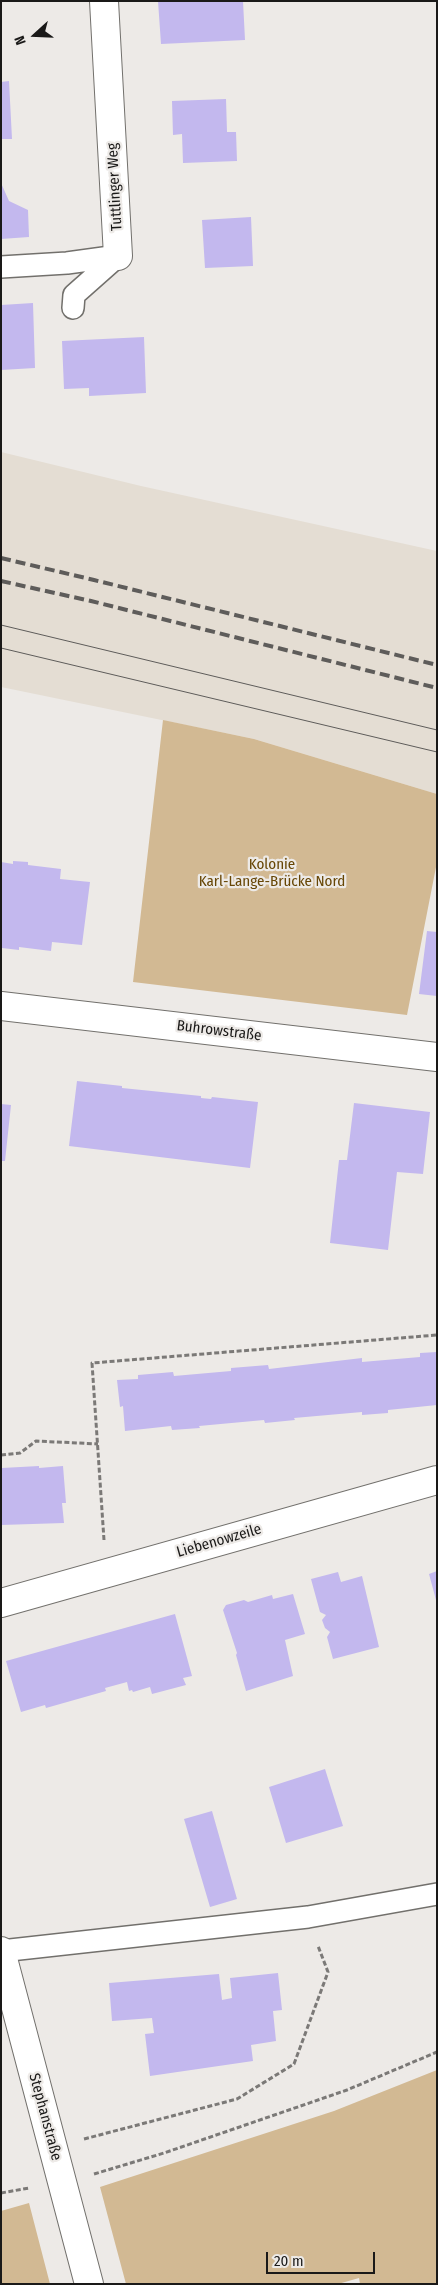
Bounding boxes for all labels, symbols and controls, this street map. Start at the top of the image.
north arrow [10,10,60,60]
text: N [11,33,30,47]
street label: Tuttlinger Weg [104,143,126,231]
park label: Kolonie Karl-Lange-Brücke Nord [199,856,345,891]
street label: Buhrowstraße [176,1017,262,1045]
street label: Liebenowzeile [175,1520,263,1562]
street label: Stephanstraße [25,2071,65,2163]
scale bar [268,2242,377,2274]
text: 20 m [274,2252,304,2270]

